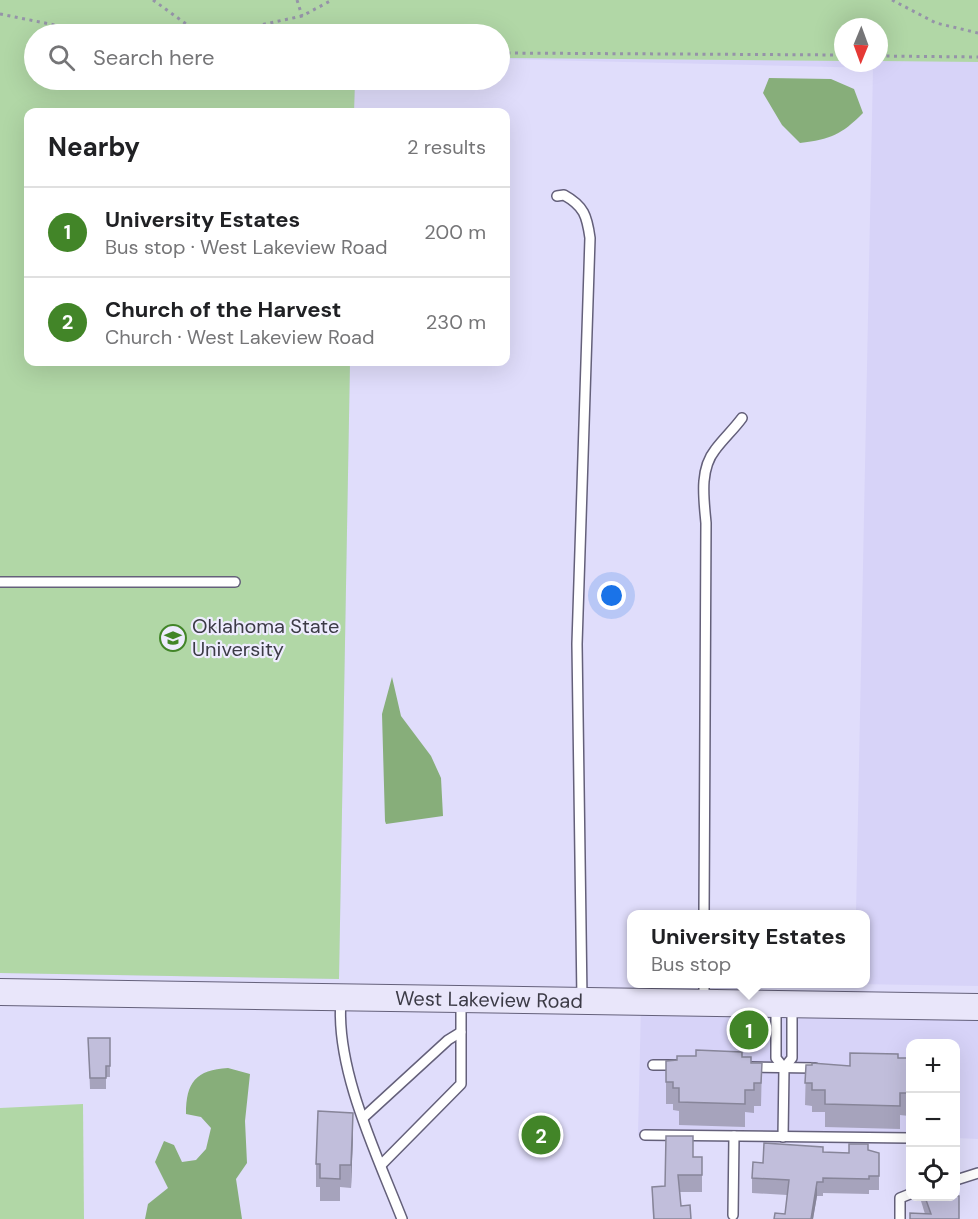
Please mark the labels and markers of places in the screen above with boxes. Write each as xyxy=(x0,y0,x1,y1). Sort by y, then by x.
place label: Oklahoma State University xyxy=(192,613,339,662)
school or university icon: Oklahoma State University xyxy=(158,623,188,653)
pin: 1 xyxy=(730,1008,768,1052)
pin: 2 xyxy=(522,1112,560,1158)

